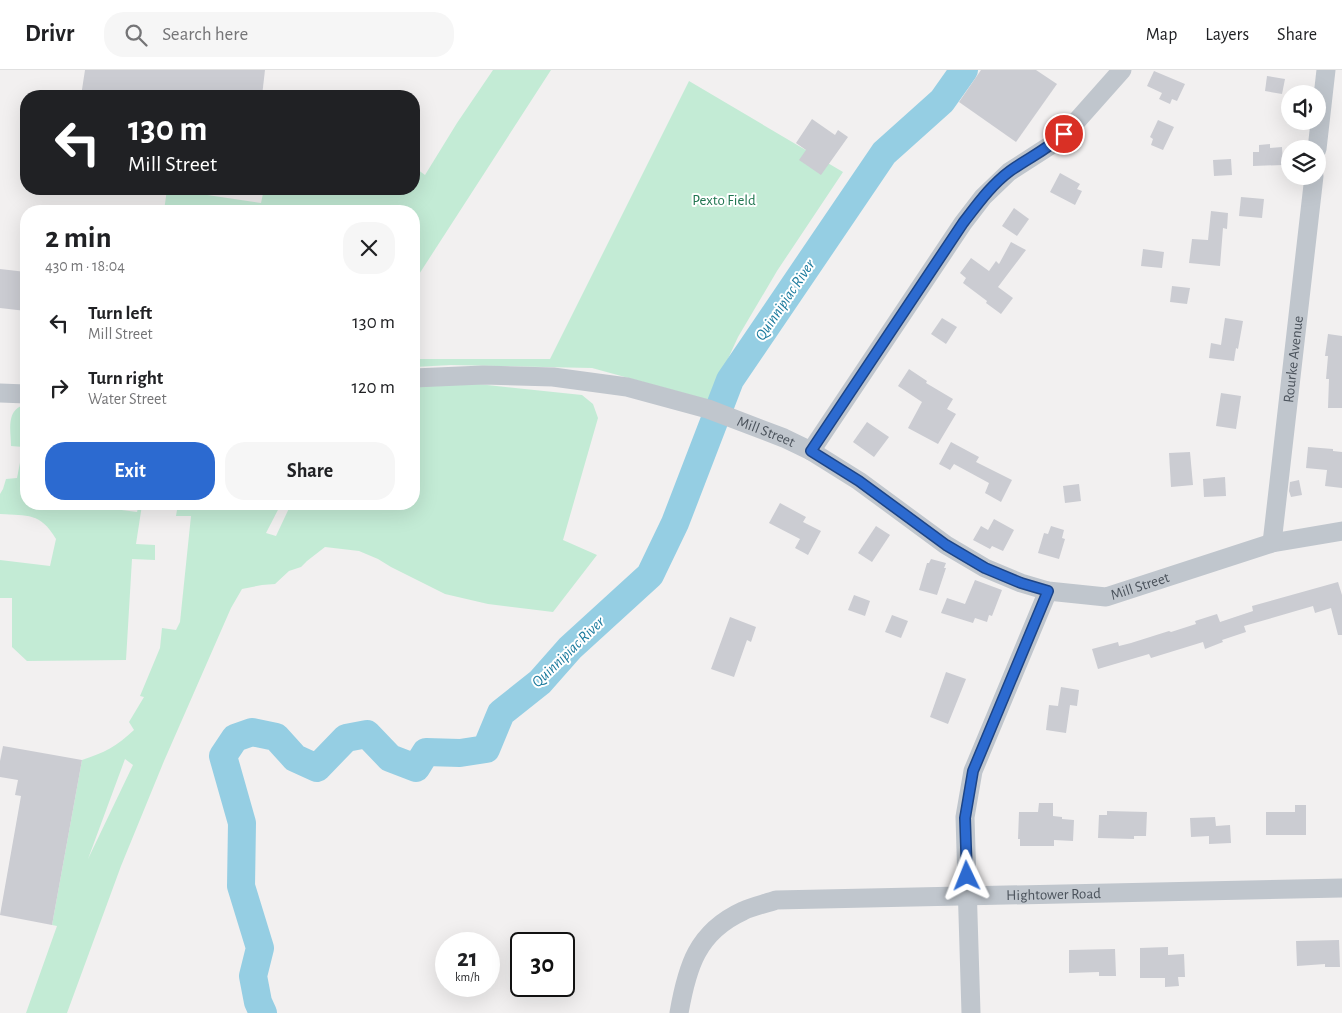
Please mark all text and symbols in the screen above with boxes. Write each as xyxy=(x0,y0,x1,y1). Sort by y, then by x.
search box xyxy=(104,12,454,57)
icon: search xyxy=(122,21,150,49)
text: Drivr xyxy=(25,22,74,46)
text: Search here xyxy=(162,25,248,44)
text: Map xyxy=(1146,26,1177,44)
text: Layers xyxy=(1205,26,1249,44)
text: Share xyxy=(1277,26,1317,44)
map controls xyxy=(1281,85,1326,185)
button: sound xyxy=(1281,85,1326,130)
icon: left xyxy=(45,110,110,175)
text: 130 m xyxy=(128,112,207,147)
pin xyxy=(1043,113,1085,155)
icon: arrive xyxy=(1050,120,1078,148)
button: layers xyxy=(1281,140,1326,185)
text: Mill Street xyxy=(128,153,217,175)
park label: Pexto Field xyxy=(692,193,756,208)
button: close xyxy=(343,222,395,274)
text: 2 min xyxy=(45,223,112,253)
water label: Quinnipiac River xyxy=(752,256,819,344)
text: 430 m · 18:04 xyxy=(45,258,125,274)
text: Turn left xyxy=(88,304,152,323)
icon: left xyxy=(45,309,73,337)
text: 130 m xyxy=(352,313,395,332)
street label: Rourke Avenue xyxy=(1281,315,1305,403)
text: Mill Street xyxy=(88,326,153,342)
text: Turn right xyxy=(88,369,163,388)
icon: right xyxy=(45,374,73,402)
text: 120 m xyxy=(351,378,395,397)
text: Water Street xyxy=(88,391,167,407)
street label: Mill Street xyxy=(735,413,798,450)
button: Exit xyxy=(45,442,215,500)
button: Share xyxy=(225,442,395,500)
street label: Mill Street xyxy=(1109,569,1171,603)
water label: Quinnipiac River xyxy=(529,613,609,691)
position arrow xyxy=(940,849,992,901)
street label: Hightower Road xyxy=(1006,886,1101,903)
speed limit sign: 30 xyxy=(510,932,575,997)
text: 21 xyxy=(457,946,478,971)
text: km/h xyxy=(455,971,480,983)

